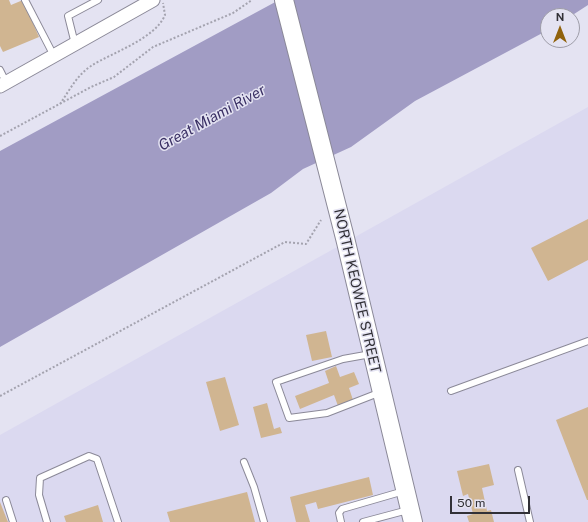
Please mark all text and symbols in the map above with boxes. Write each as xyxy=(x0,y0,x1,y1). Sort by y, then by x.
north arrow xyxy=(540,8,580,48)
text: N xyxy=(556,11,564,23)
water label: Great Miami River xyxy=(155,81,269,155)
street label: NORTH KEOWEE STREET xyxy=(330,207,384,375)
scale bar xyxy=(452,488,532,514)
text: 50 m xyxy=(457,496,485,510)

